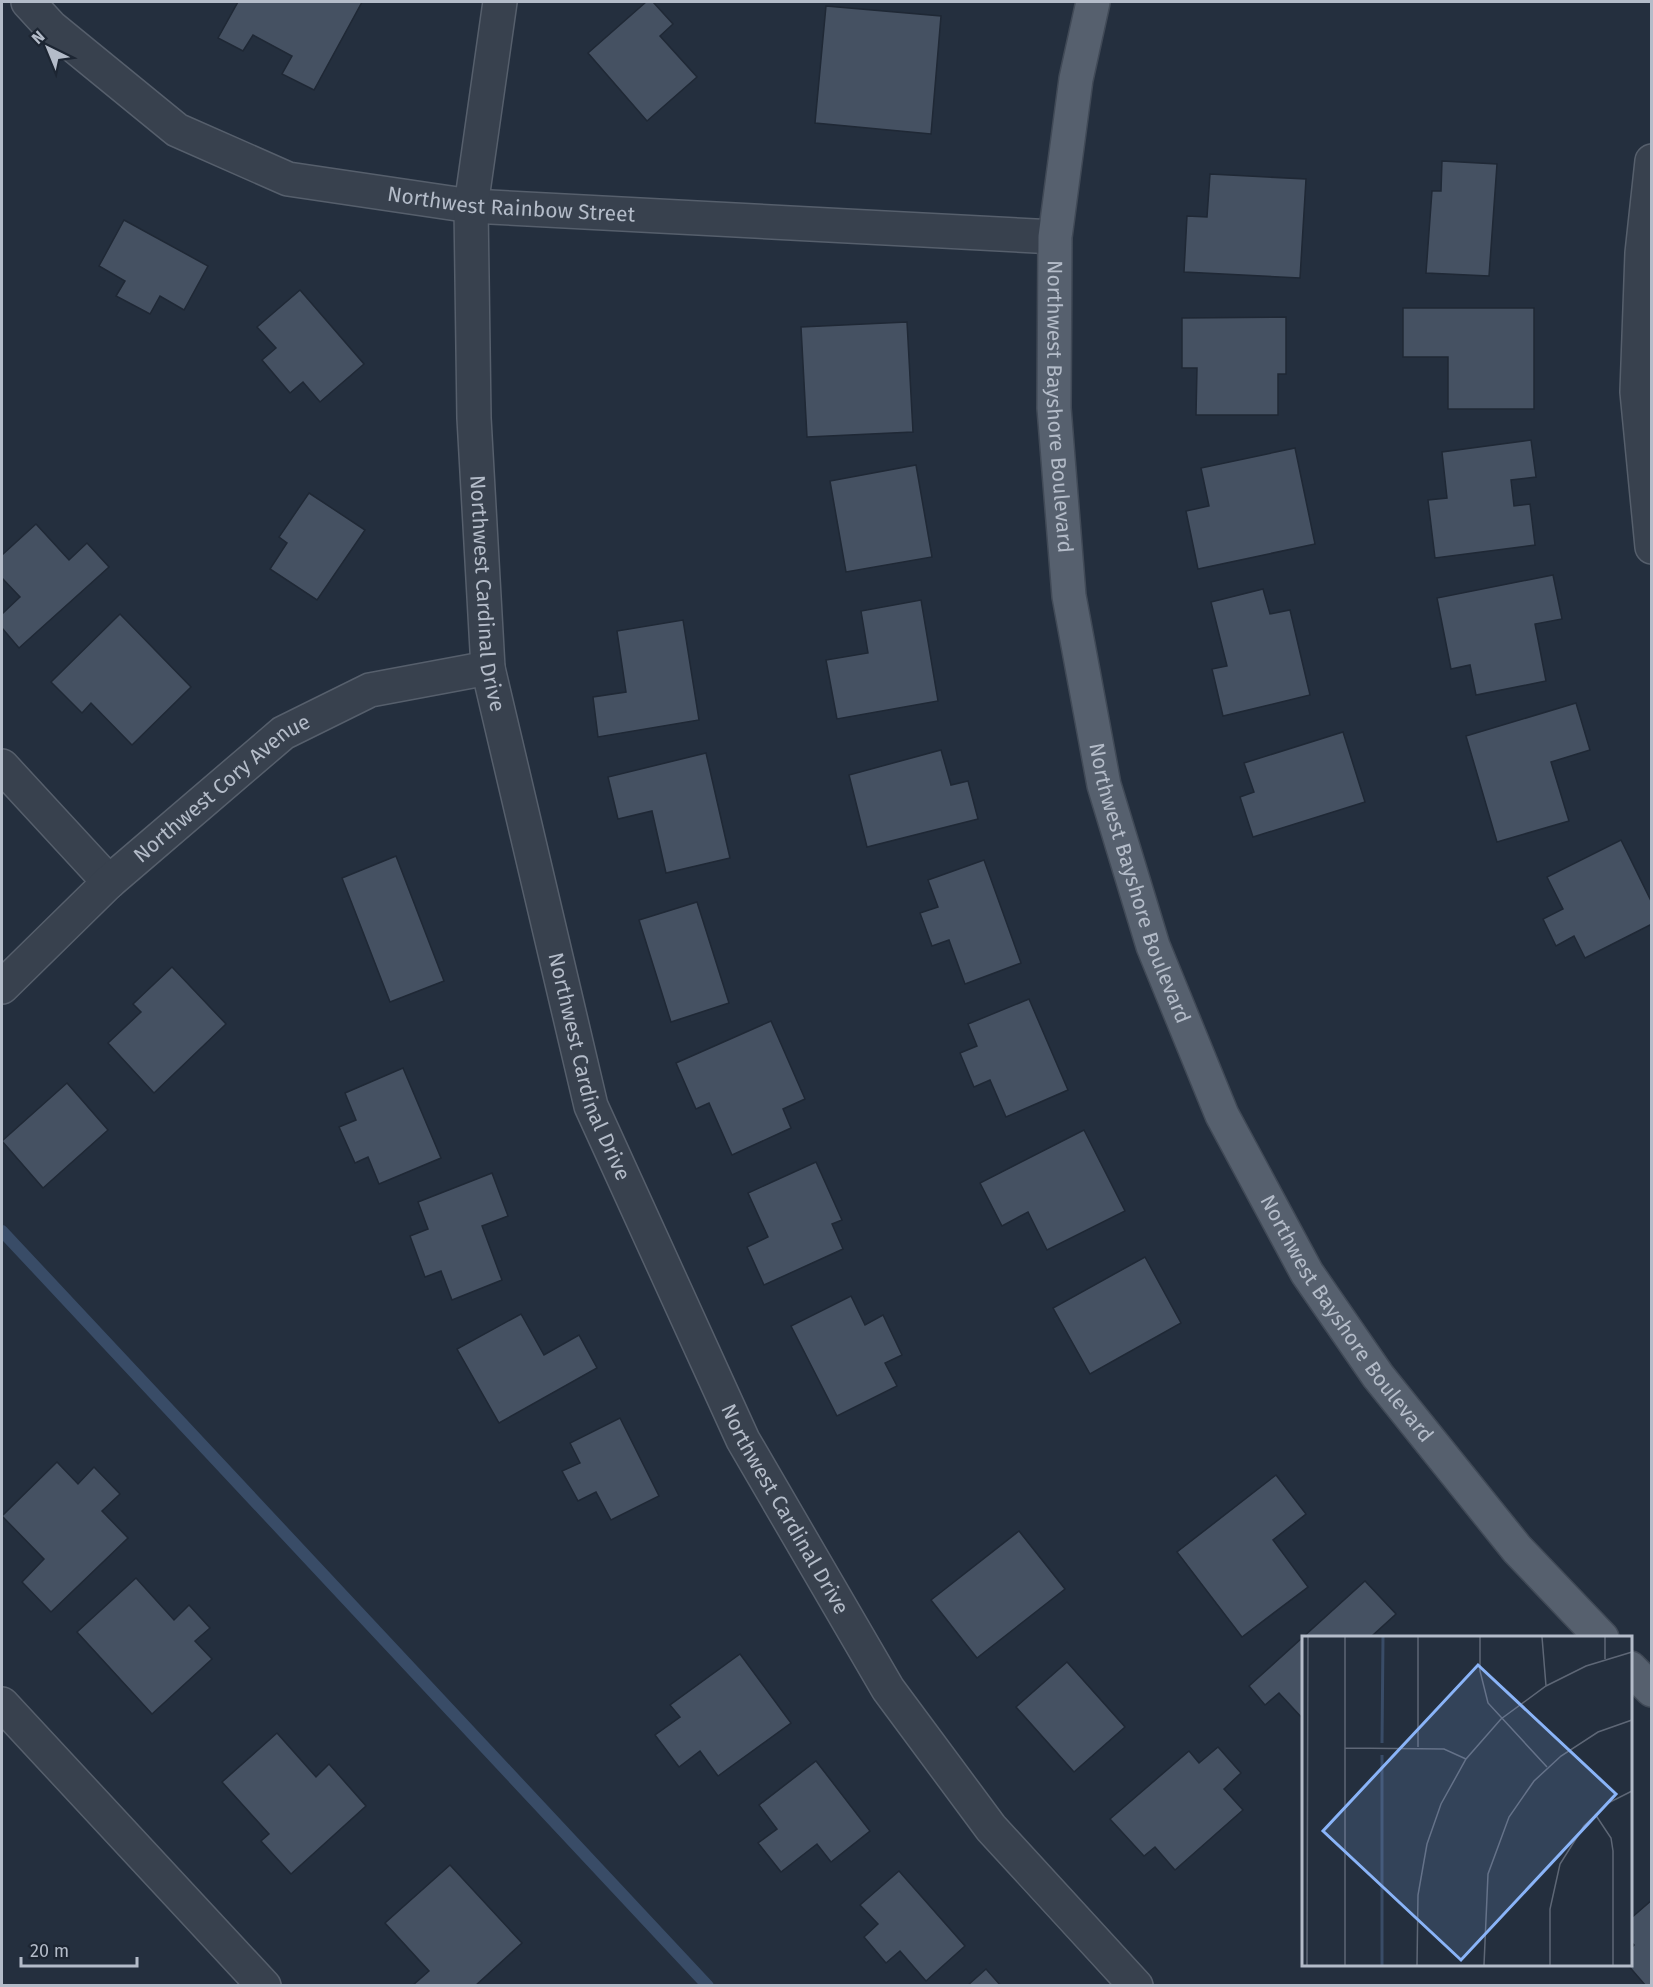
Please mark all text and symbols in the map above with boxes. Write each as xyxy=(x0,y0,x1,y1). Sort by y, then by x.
north arrow xyxy=(18,18,78,78)
text: N xyxy=(28,27,48,48)
street label: Northwest Rainbow Street xyxy=(386,181,636,228)
street label: Northwest Bayshore Boulevard xyxy=(1041,260,1079,554)
street label: Northwest Cardinal Drive xyxy=(464,474,511,714)
street label: Northwest Cory Avenue xyxy=(128,709,315,868)
street label: Northwest Bayshore Boulevard xyxy=(1083,741,1196,1027)
street label: Northwest Cardinal Drive xyxy=(542,950,636,1185)
street label: Northwest Bayshore Boulevard xyxy=(1254,1190,1439,1447)
street label: Northwest Cardinal Drive xyxy=(715,1400,855,1619)
inset map xyxy=(1302,1636,1632,1966)
scale bar xyxy=(21,1930,136,1968)
text: 20 m xyxy=(30,1940,69,1962)

